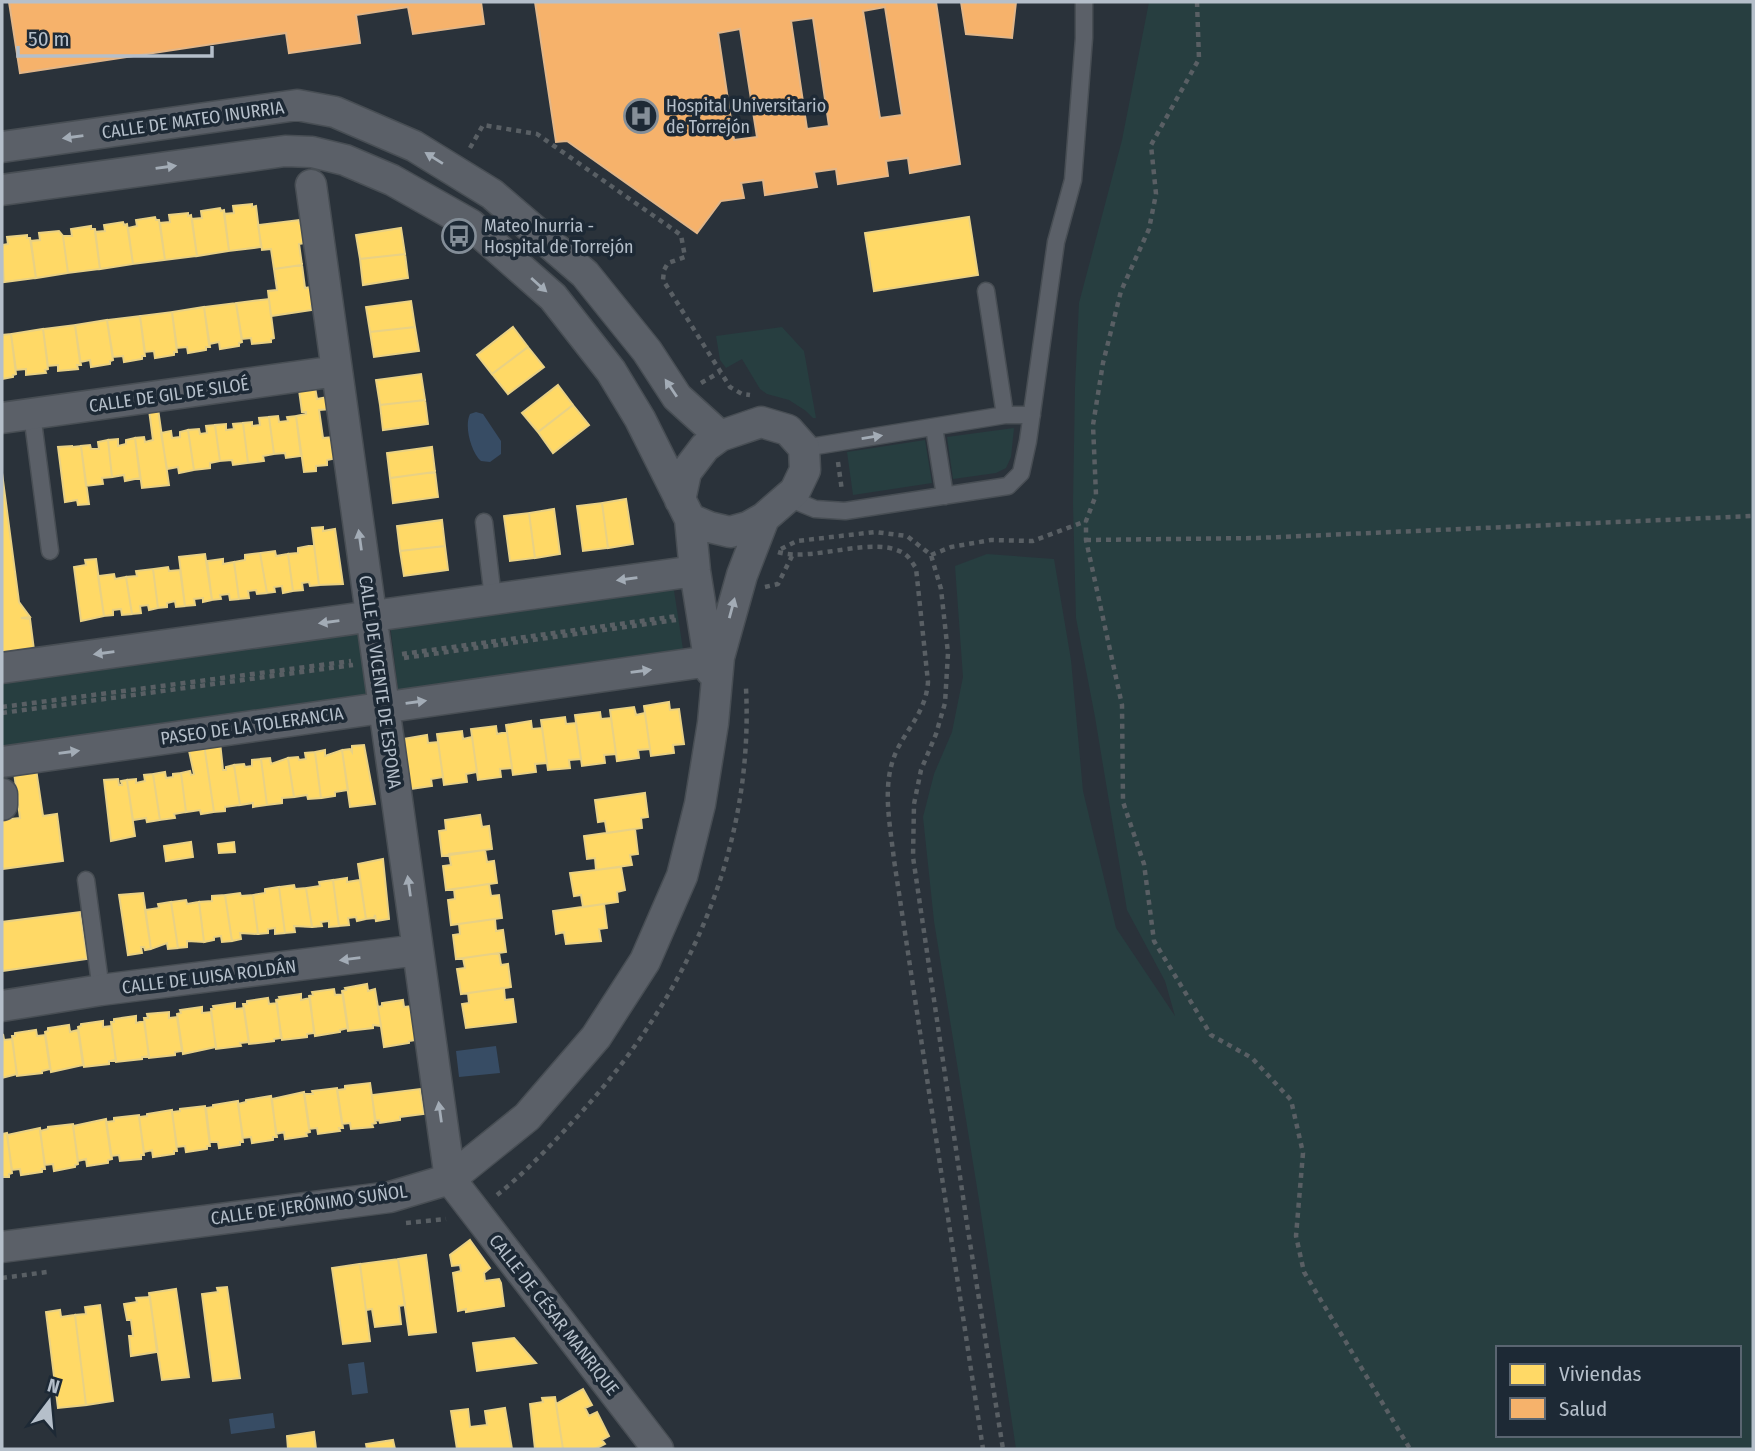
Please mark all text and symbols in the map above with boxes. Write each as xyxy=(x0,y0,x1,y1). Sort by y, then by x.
scale bar xyxy=(18,14,212,58)
text: 50 m xyxy=(28,26,70,52)
place label: Hospital Universitario de Torrejón xyxy=(666,95,826,138)
street label: CALLE DE MATEO INURRIA xyxy=(100,96,286,144)
hospital icon: Hospital Universitario de Torrejón xyxy=(622,97,660,135)
one-way arrow xyxy=(62,131,84,142)
one-way arrow xyxy=(425,152,444,165)
one-way arrow xyxy=(156,161,178,172)
place label: Mateo Inurria - Hospital de Torrejón xyxy=(484,215,634,258)
bus stop icon: Mateo Inurria - Hospital de Torrejón xyxy=(440,217,478,255)
one-way arrow xyxy=(530,277,548,293)
street label: CALLE DE GIL DE SILOÉ xyxy=(87,372,250,417)
one-way arrow xyxy=(665,378,678,398)
one-way arrow xyxy=(861,431,883,442)
one-way arrow xyxy=(355,529,366,551)
street label: CALLE DE VICENTE DE ESPONA xyxy=(354,574,406,791)
one-way arrow xyxy=(616,574,638,585)
one-way arrow xyxy=(728,597,738,618)
one-way arrow xyxy=(318,617,340,628)
one-way arrow xyxy=(92,648,114,659)
one-way arrow xyxy=(630,665,652,676)
one-way arrow xyxy=(405,697,427,708)
street label: PASEO DE LA TOLERANCIA xyxy=(159,702,345,750)
one-way arrow xyxy=(58,747,80,758)
one-way arrow xyxy=(403,875,414,897)
one-way arrow xyxy=(339,953,361,964)
street label: CALLE DE LUISA ROLDÁN xyxy=(121,954,297,999)
one-way arrow xyxy=(435,1101,446,1123)
street label: CALLE DE JERÓNIMO SUÑOL xyxy=(209,1180,409,1230)
street label: CALLE DE CÉSAR MANRIQUE xyxy=(484,1230,624,1400)
legend xyxy=(1496,1346,1741,1437)
text: Viviendas xyxy=(1559,1361,1641,1387)
north arrow xyxy=(14,1367,84,1437)
text: N xyxy=(45,1374,62,1399)
text: Salud xyxy=(1559,1396,1607,1422)

